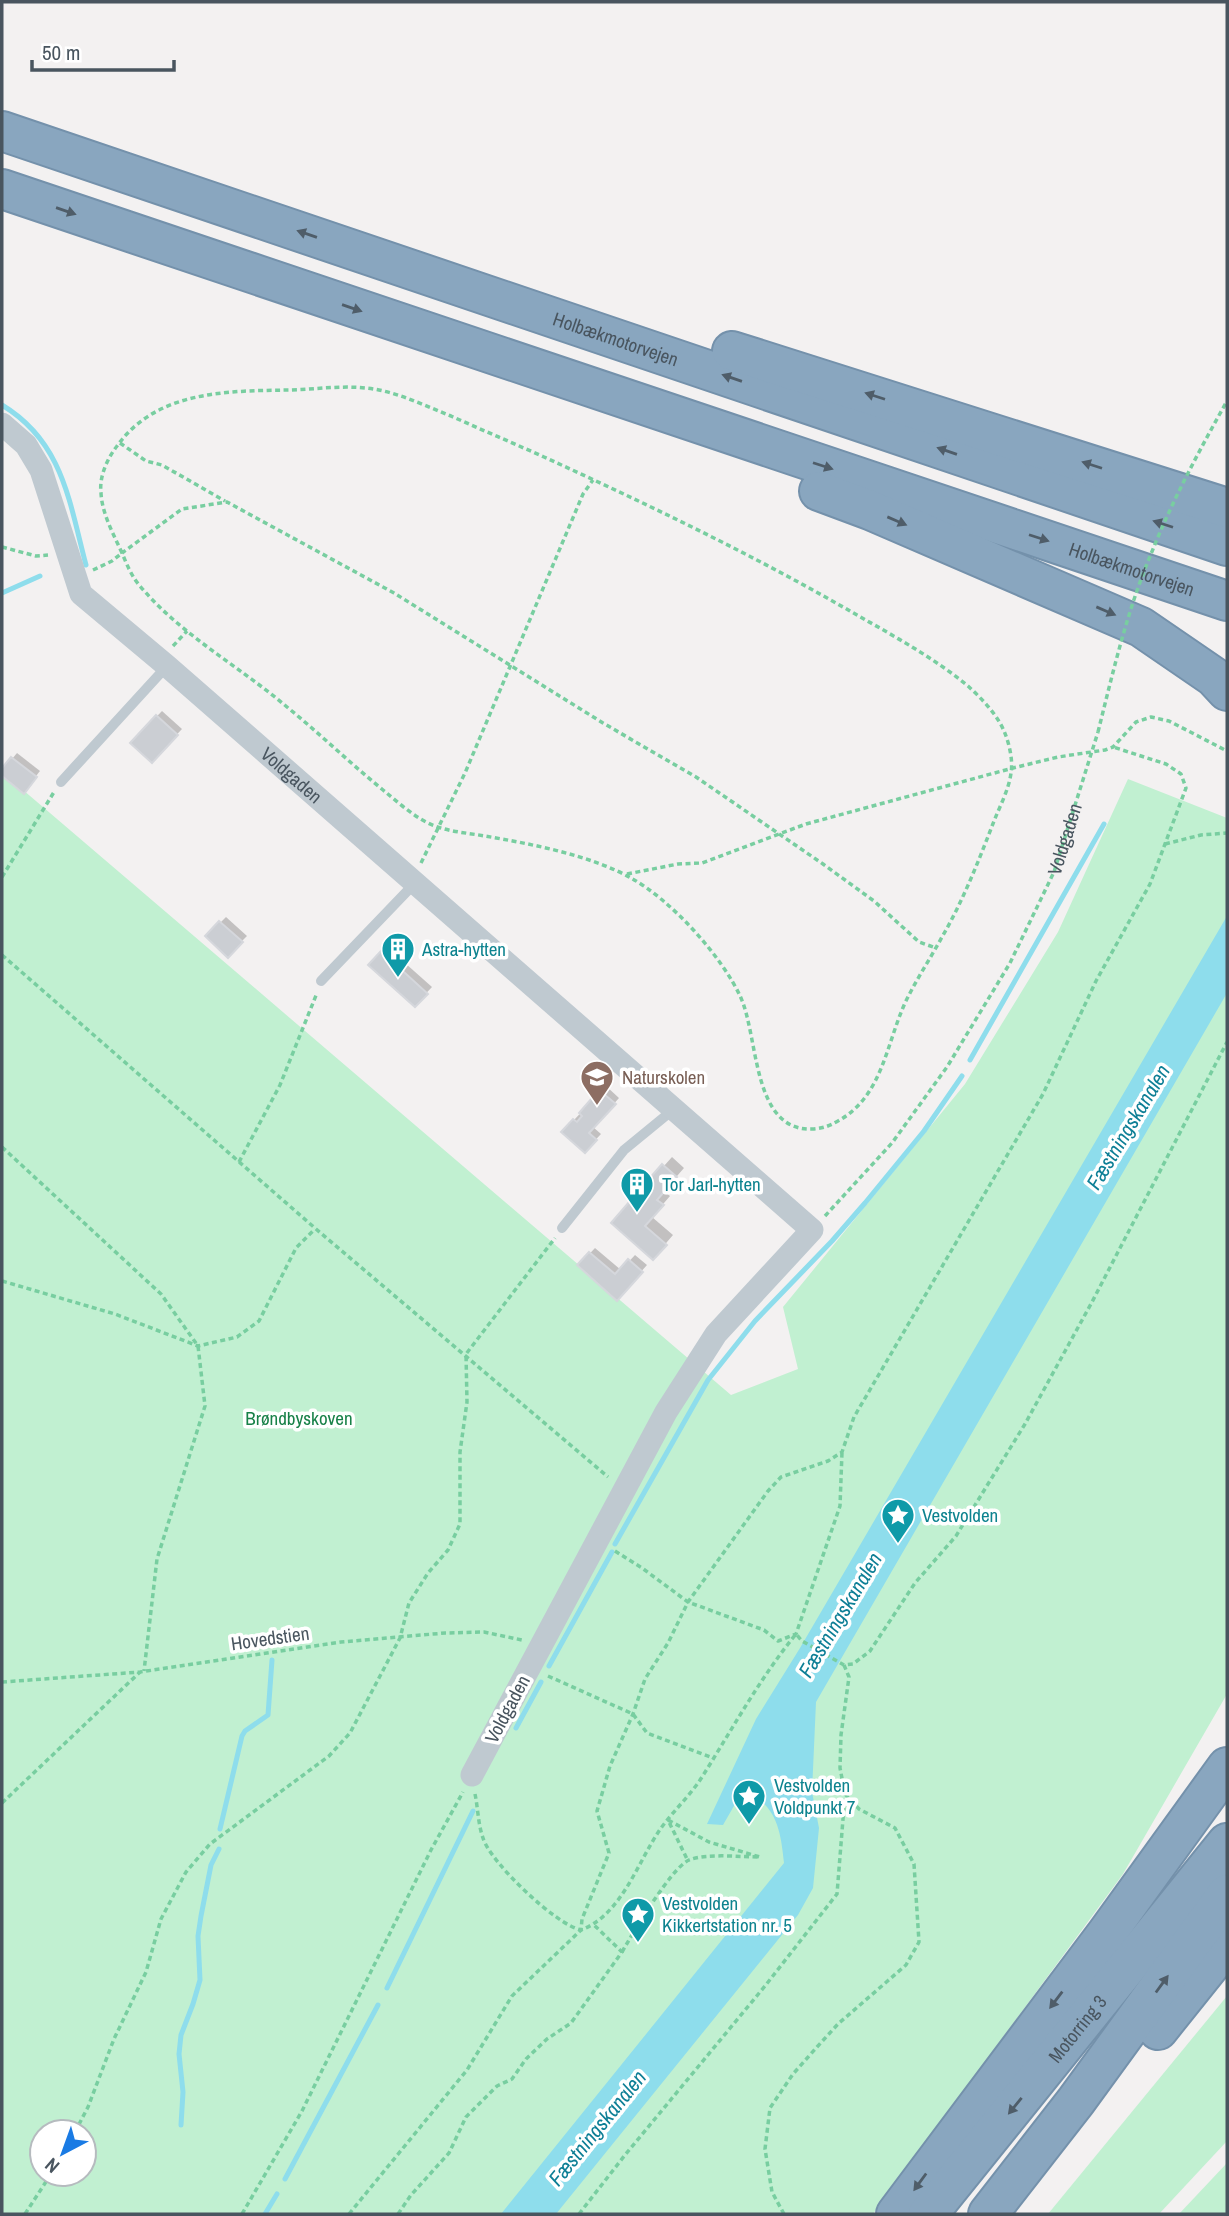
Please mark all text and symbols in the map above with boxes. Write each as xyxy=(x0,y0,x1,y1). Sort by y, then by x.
scale bar xyxy=(32,28,173,72)
text: 50 m xyxy=(42,38,80,67)
one-way arrow xyxy=(56,206,77,217)
one-way arrow xyxy=(297,228,318,239)
one-way arrow xyxy=(341,303,362,313)
street label: Holbækmotorvejen xyxy=(550,306,682,372)
one-way arrow xyxy=(721,372,742,383)
one-way arrow xyxy=(865,391,886,401)
one-way arrow xyxy=(936,445,957,456)
one-way arrow xyxy=(1081,459,1102,470)
one-way arrow xyxy=(812,461,833,471)
one-way arrow xyxy=(886,516,907,527)
one-way arrow xyxy=(1152,518,1173,529)
one-way arrow xyxy=(1028,533,1049,544)
street label: Holbækmotorvejen xyxy=(1066,536,1198,602)
one-way arrow xyxy=(1095,606,1116,617)
street label: Voldgaden xyxy=(255,741,328,809)
street label: Voldgaden xyxy=(1041,800,1088,878)
building icon: Astra-hytten xyxy=(379,930,417,979)
place label: Astra-hytten xyxy=(421,936,506,962)
school or university icon: Naturskolen xyxy=(578,1058,616,1107)
water label: Fæstningskanalen xyxy=(1079,1059,1177,1195)
place label: Naturskolen xyxy=(622,1064,705,1090)
building icon: Tor Jarl-hytten xyxy=(618,1165,656,1214)
place label: Tor Jarl-hytten xyxy=(662,1171,761,1197)
park label: Brøndbyskoven xyxy=(245,1405,353,1431)
place icon: Vestvolden xyxy=(879,1496,917,1545)
place label: Vestvolden xyxy=(922,1502,998,1528)
water label: Fæstningskanalen xyxy=(791,1547,889,1683)
street label: Hovedstien xyxy=(229,1620,311,1656)
street label: Voldgaden xyxy=(478,1670,536,1748)
place label: Vestvolden Voldpunkt 7 xyxy=(774,1772,856,1820)
place icon: Vestvolden Voldpunkt 7 xyxy=(730,1777,768,1826)
place label: Vestvolden Kikkertstation nr. 5 xyxy=(662,1890,792,1938)
place icon: Vestvolden Kikkertstation nr. 5 xyxy=(619,1895,657,1944)
one-way arrow xyxy=(1155,1974,1169,1993)
street label: Motorring 3 xyxy=(1042,1989,1112,2068)
one-way arrow xyxy=(1049,1991,1063,2009)
water label: Fæstningskanalen xyxy=(541,2064,653,2192)
one-way arrow xyxy=(1008,2096,1023,2114)
north arrow xyxy=(28,2118,98,2188)
text: N xyxy=(39,2152,65,2179)
one-way arrow xyxy=(913,2173,927,2191)

